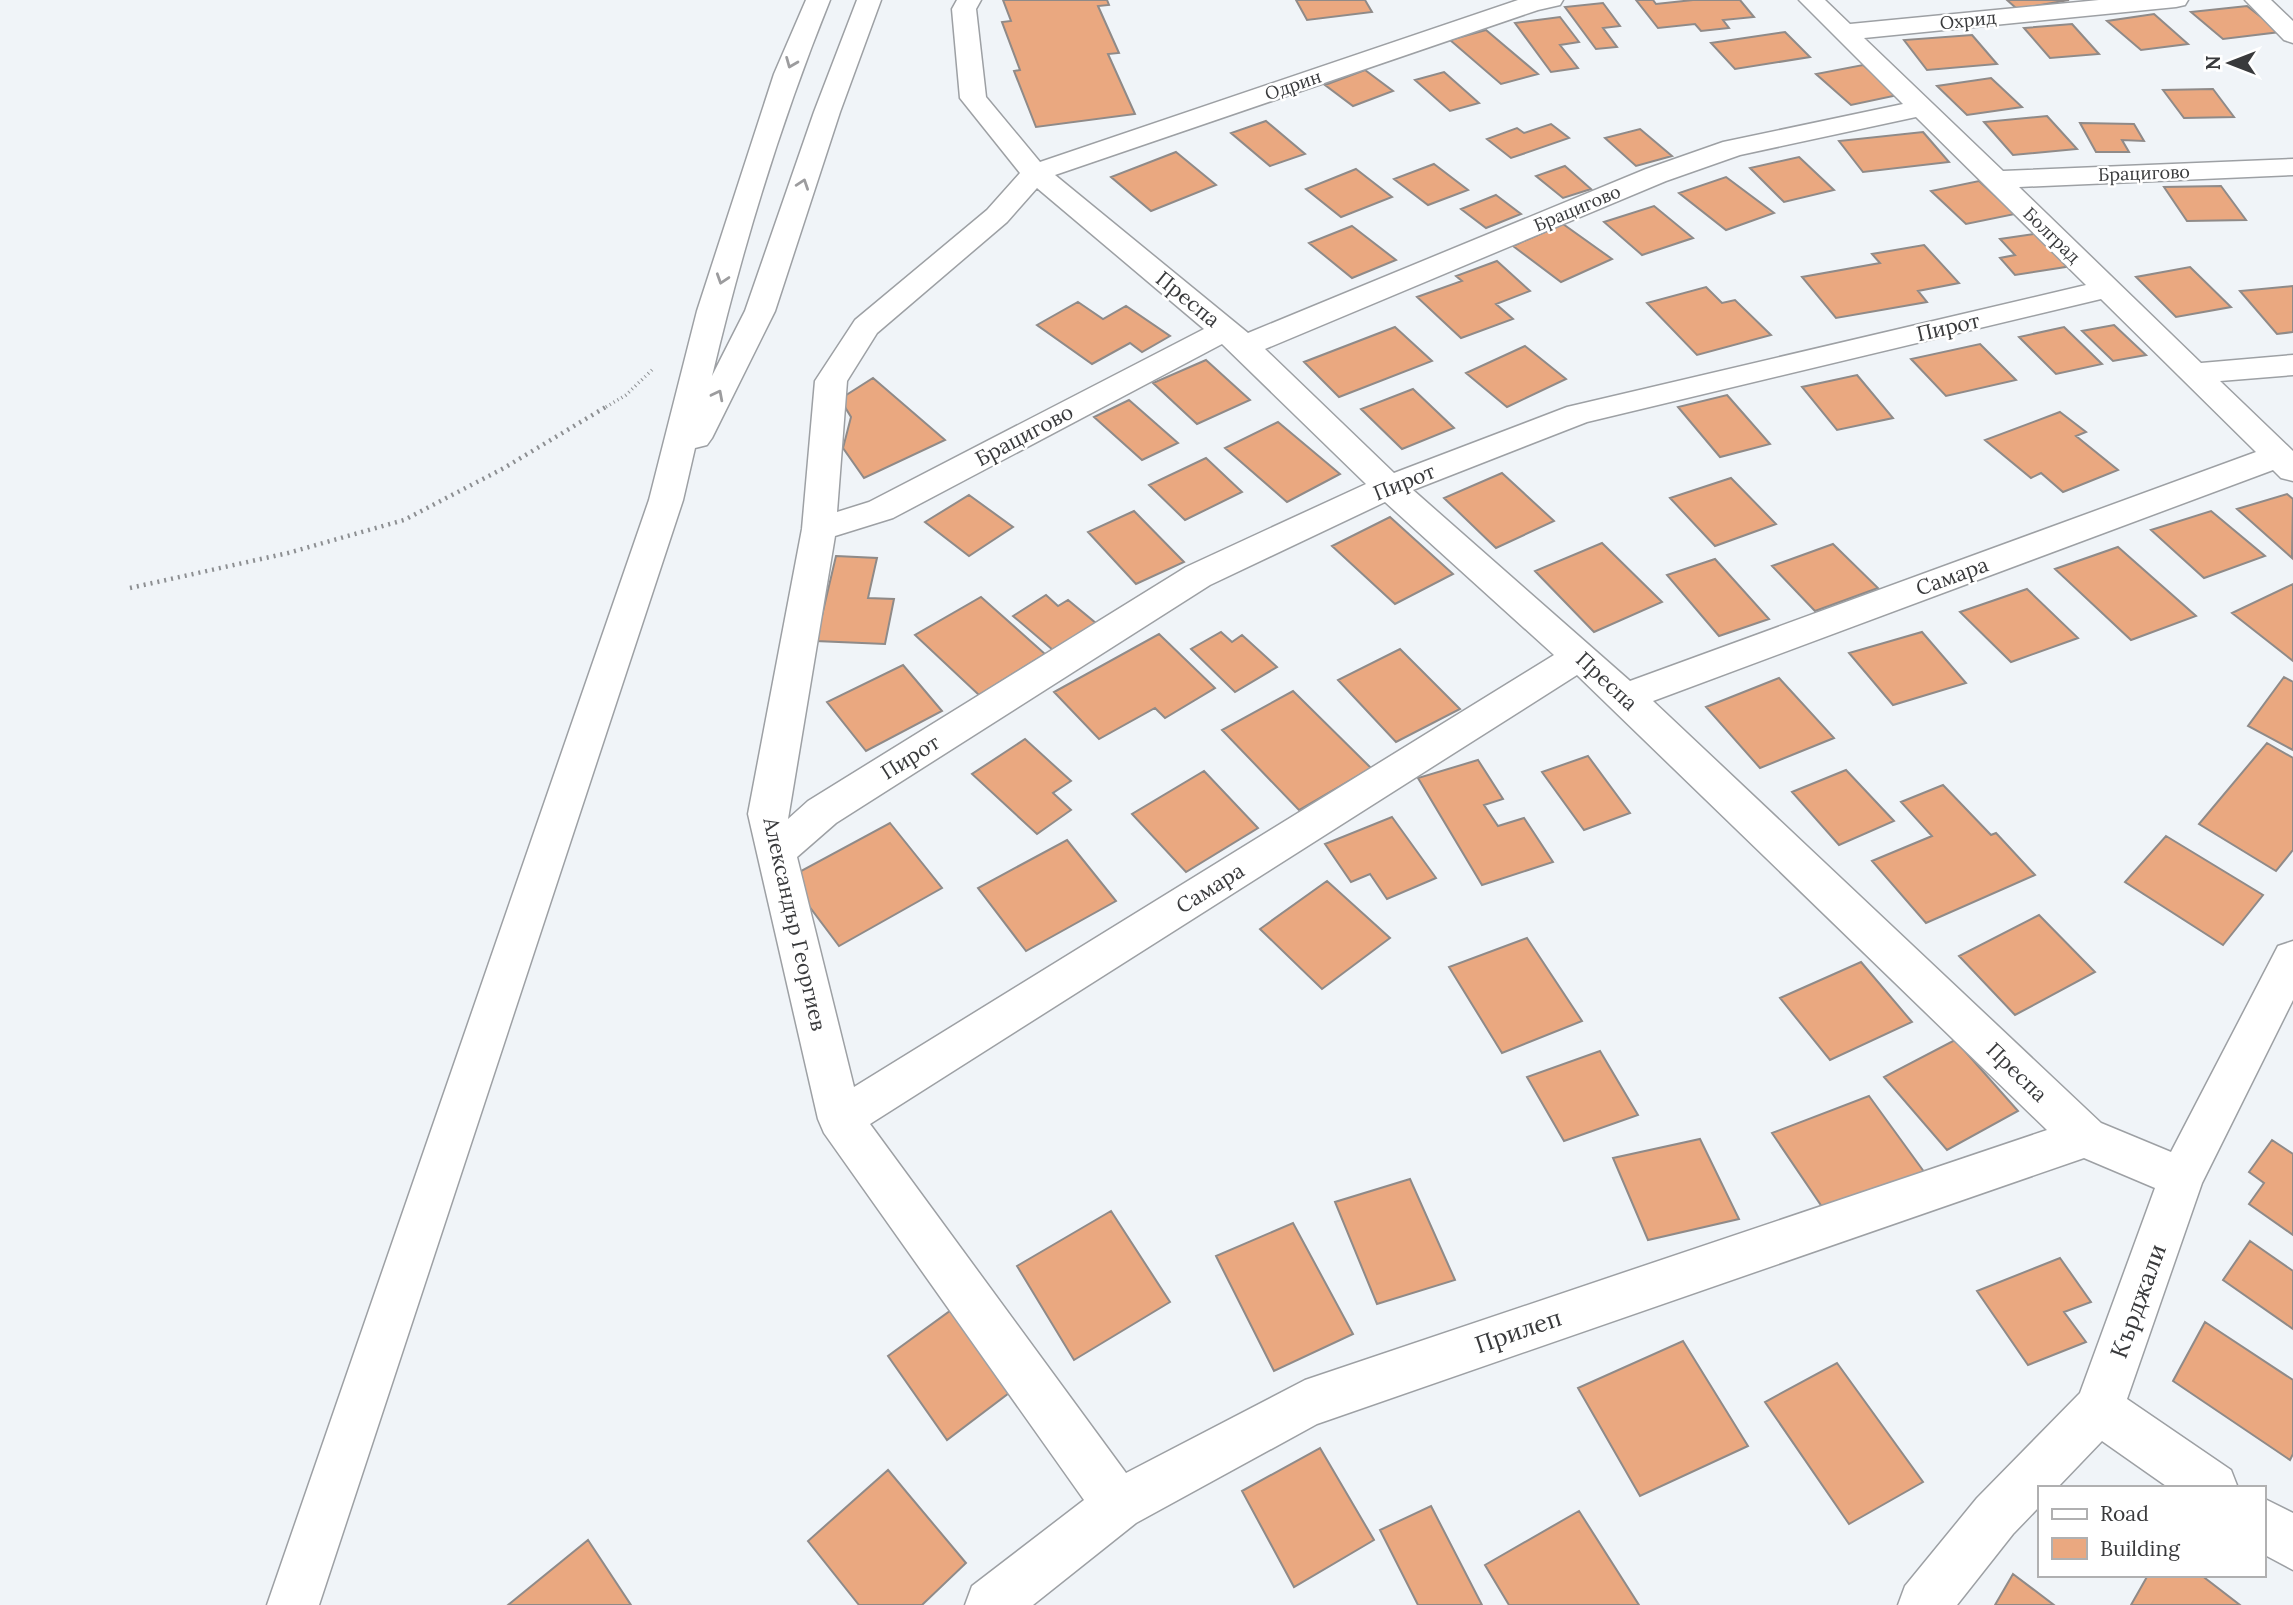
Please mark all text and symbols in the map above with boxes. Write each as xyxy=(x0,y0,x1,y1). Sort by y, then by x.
street label: Охрид xyxy=(1939,6,1998,34)
north arrow xyxy=(2195,28,2265,98)
text: N xyxy=(2201,55,2225,70)
one-way arrow xyxy=(786,56,800,68)
street label: Одрин xyxy=(1262,65,1324,105)
street label: Брацигово xyxy=(2098,160,2190,186)
one-way arrow xyxy=(795,179,809,191)
street label: Брацигово xyxy=(1530,179,1624,237)
street label: Болград xyxy=(2018,202,2086,268)
street label: Преспа xyxy=(1150,265,1226,333)
one-way arrow xyxy=(716,273,730,285)
street label: Пирот xyxy=(1914,307,1982,347)
one-way arrow xyxy=(710,390,724,402)
street label: Брацигово xyxy=(970,398,1078,472)
street label: Пирот xyxy=(1369,457,1439,507)
street label: Самара xyxy=(1912,550,1992,602)
street label: Преспа xyxy=(1570,646,1644,716)
street label: Пирот xyxy=(876,729,944,785)
street label: Александър Георгиев xyxy=(757,814,833,1033)
street label: Самара xyxy=(1171,857,1249,919)
street label: Преспа xyxy=(1981,1036,2053,1108)
street label: Кърджали xyxy=(2103,1240,2173,1362)
street label: Прилеп xyxy=(1471,1302,1565,1360)
legend xyxy=(2038,1486,2265,1577)
text: Road xyxy=(2100,1500,2149,1527)
text: Building xyxy=(2100,1535,2180,1562)

